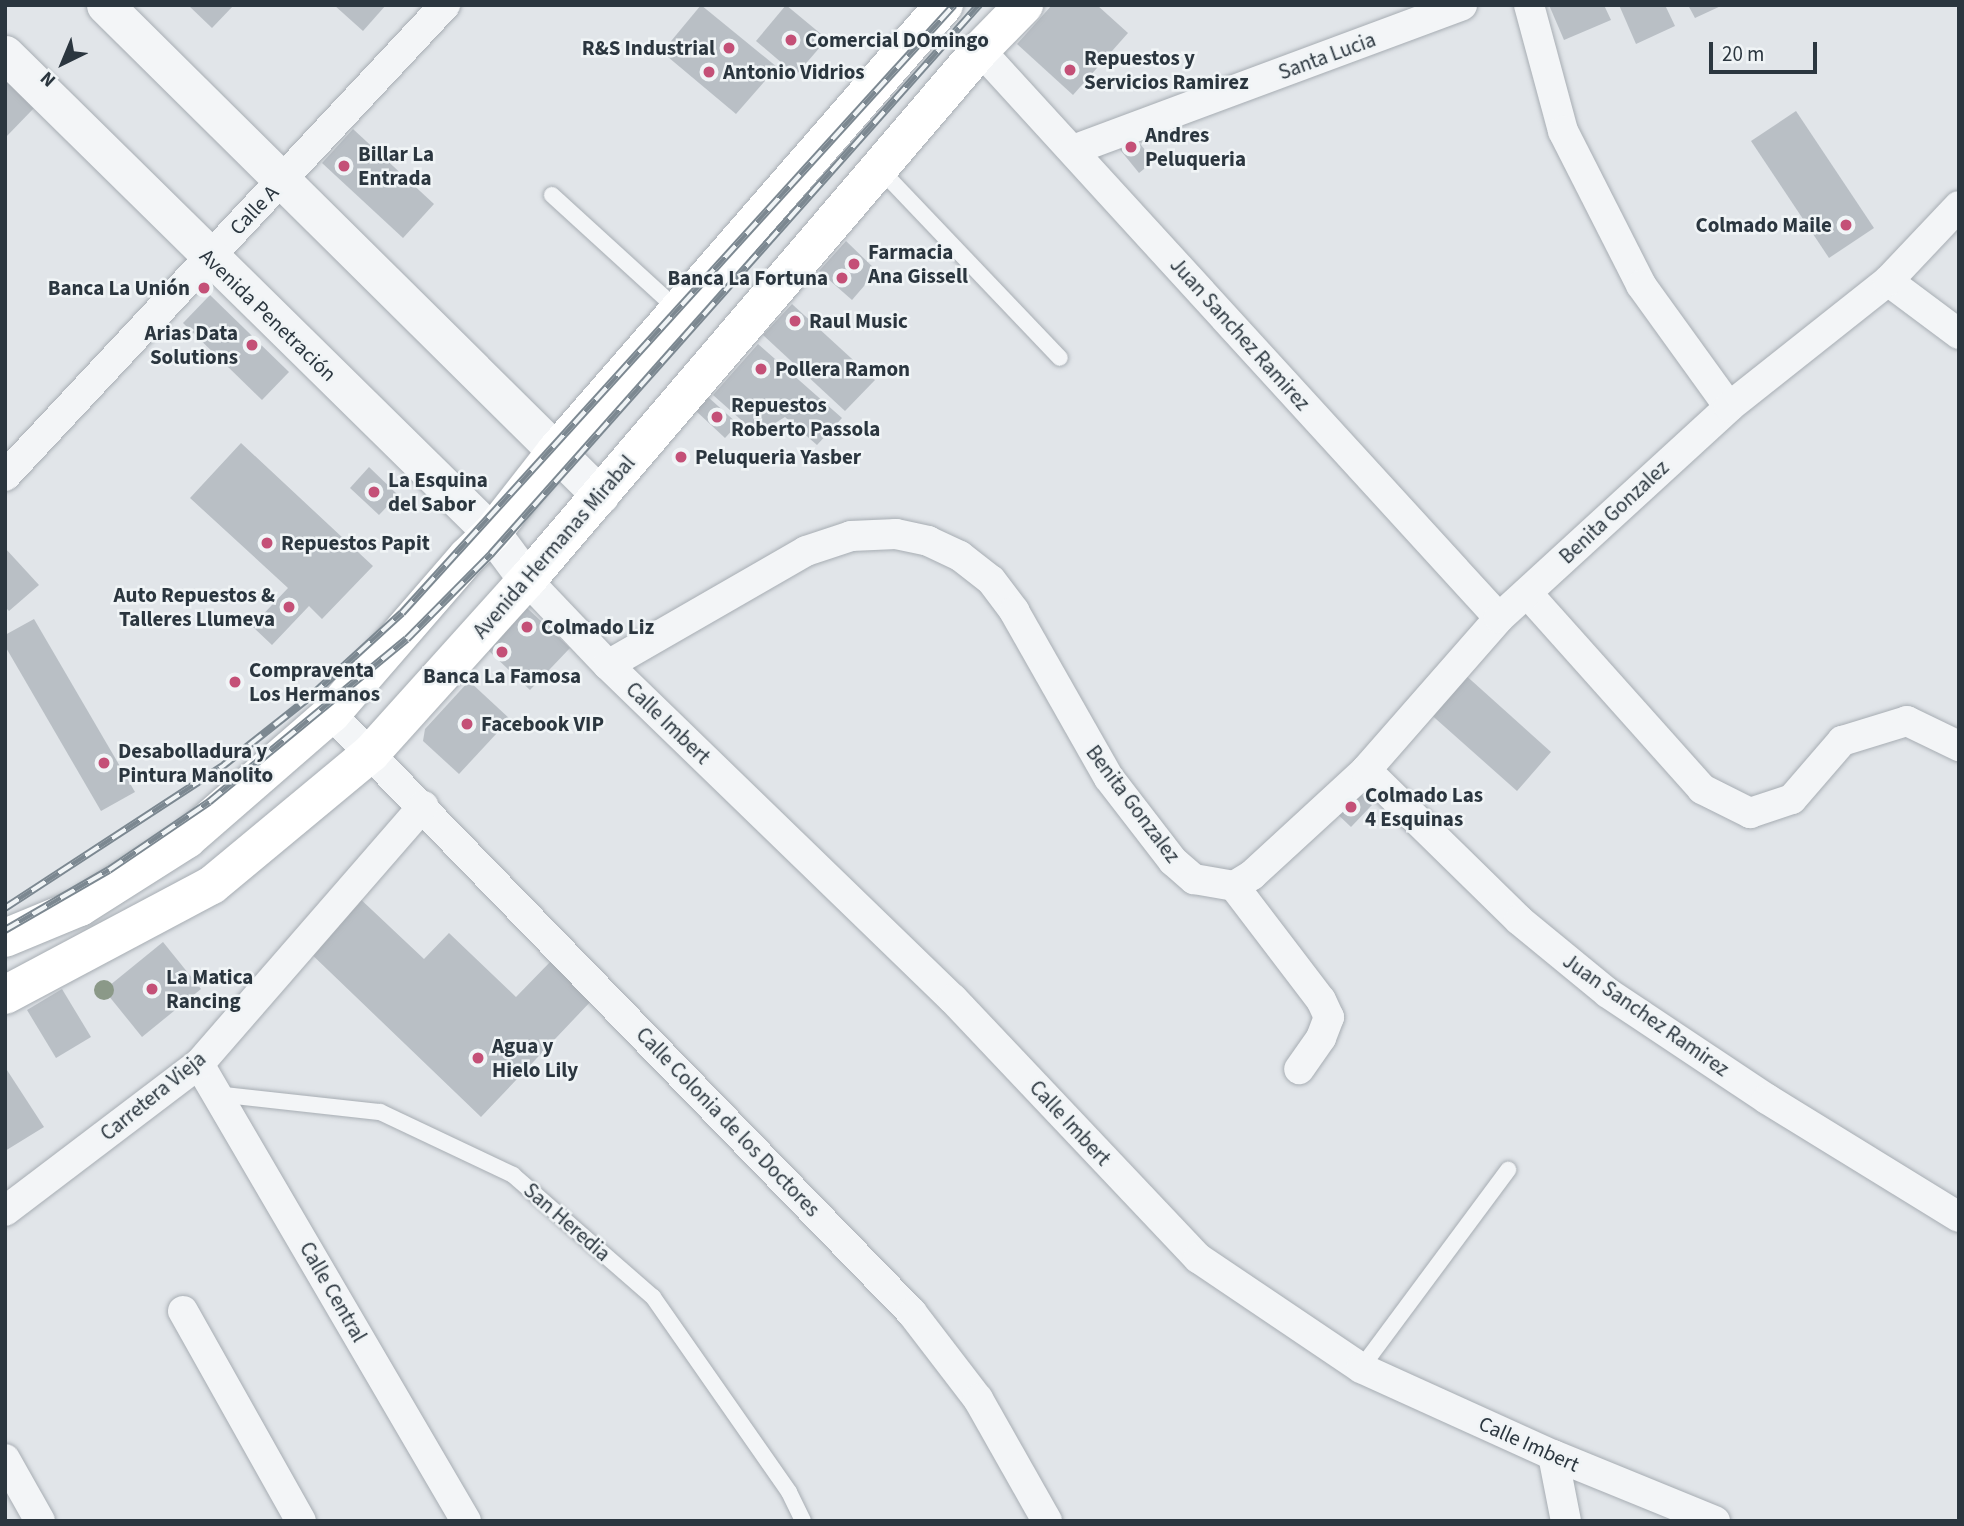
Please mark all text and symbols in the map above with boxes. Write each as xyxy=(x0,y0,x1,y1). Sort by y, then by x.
place label: Comercial DOmingo xyxy=(805,27,989,53)
street label: Santa Lucia xyxy=(1275,27,1379,85)
north arrow xyxy=(28,28,98,98)
scale bar xyxy=(1712,28,1820,72)
marker: Comercial DOmingo xyxy=(783,32,799,48)
place label: R&S Industrial xyxy=(582,35,715,61)
text: 20 m xyxy=(1722,39,1764,69)
marker: R&S Industrial xyxy=(721,40,737,56)
place label: Repuestos y Servicios Ramirez xyxy=(1084,45,1249,95)
place label: Antonio Vidrios xyxy=(723,59,865,85)
marker: Repuestos y Servicios Ramirez xyxy=(1062,62,1078,78)
marker: Antonio Vidrios xyxy=(701,64,717,80)
text: N xyxy=(35,65,62,93)
place label: Andres Peluqueria xyxy=(1145,122,1246,172)
marker: Andres Peluqueria xyxy=(1123,139,1139,155)
place label: Billar La Entrada xyxy=(358,141,434,191)
marker: Billar La Entrada xyxy=(336,158,352,174)
street label: Calle A xyxy=(224,180,284,240)
place label: Colmado Maile xyxy=(1695,212,1832,238)
marker: Colmado Maile xyxy=(1838,217,1854,233)
place label: Farmacia Ana Gissell xyxy=(868,239,968,289)
street label: Avenida Penetración xyxy=(194,243,342,387)
street label: Juan Sanchez Ramirez xyxy=(1165,252,1315,416)
marker: Farmacia Ana Gissell xyxy=(846,256,862,272)
place label: Banca La Fortuna xyxy=(668,265,828,291)
marker: Banca La Fortuna xyxy=(834,270,850,286)
place label: Banca La Unión xyxy=(48,275,190,301)
marker: Banca La Unión xyxy=(196,280,212,296)
place label: Raul Music xyxy=(809,308,908,334)
marker: Raul Music xyxy=(787,313,803,329)
place label: Arias Data Solutions xyxy=(145,320,238,370)
marker: Arias Data Solutions xyxy=(244,337,260,353)
place label: Pollera Ramon xyxy=(775,356,910,382)
marker: Pollera Ramon xyxy=(753,361,769,377)
place label: Repuestos Roberto Passola xyxy=(731,392,880,442)
marker: Repuestos Roberto Passola xyxy=(709,409,725,425)
place label: Peluqueria Yasber xyxy=(695,444,861,470)
marker: Peluqueria Yasber xyxy=(673,449,689,465)
street label: Avenida Hermanas Mirabal xyxy=(468,450,640,644)
street label: Benita Gonzalez xyxy=(1554,455,1674,569)
place label: La Esquina del Sabor xyxy=(388,467,488,517)
marker: La Esquina del Sabor xyxy=(366,484,382,500)
place label: Repuestos Papit xyxy=(281,530,430,556)
marker: Repuestos Papit xyxy=(259,535,275,551)
place label: Auto Repuestos & Talleres Llumeva xyxy=(114,582,275,632)
marker: Auto Repuestos & Talleres Llumeva xyxy=(281,599,297,615)
place label: Colmado Liz xyxy=(541,614,654,640)
marker: Colmado Liz xyxy=(519,619,535,635)
marker: Banca La Famosa xyxy=(494,644,510,660)
place label: Compraventa Los Hermanos xyxy=(249,657,380,707)
place label: Banca La Famosa xyxy=(423,663,581,689)
marker: Compraventa Los Hermanos xyxy=(227,674,243,690)
street label: Calle Imbert xyxy=(621,677,715,769)
place label: Facebook VIP xyxy=(481,711,604,737)
marker: Facebook VIP xyxy=(459,716,475,732)
place label: Desabolladura y Pintura Manolito xyxy=(118,738,273,788)
street label: Benita Gonzalez xyxy=(1081,740,1185,868)
marker: Desabolladura y Pintura Manolito xyxy=(96,755,112,771)
place label: Colmado Las 4 Esquinas xyxy=(1365,782,1483,832)
marker: Colmado Las 4 Esquinas xyxy=(1343,799,1359,815)
street label: Juan Sanchez Ramirez xyxy=(1558,948,1734,1082)
place label: La Matica Rancing xyxy=(166,964,253,1014)
marker: La Matica Rancing xyxy=(144,981,160,997)
street label: Calle Colonia de los Doctores xyxy=(631,1022,825,1222)
place label: Agua y Hielo Lily xyxy=(492,1033,578,1083)
street label: Carretera Vieja xyxy=(95,1046,211,1146)
marker: Agua y Hielo Lily xyxy=(470,1050,486,1066)
street label: Calle Imbert xyxy=(1024,1075,1116,1171)
street label: San Heredia xyxy=(519,1178,615,1266)
street label: Calle Central xyxy=(294,1237,372,1347)
street label: Calle Imbert xyxy=(1475,1411,1583,1477)

